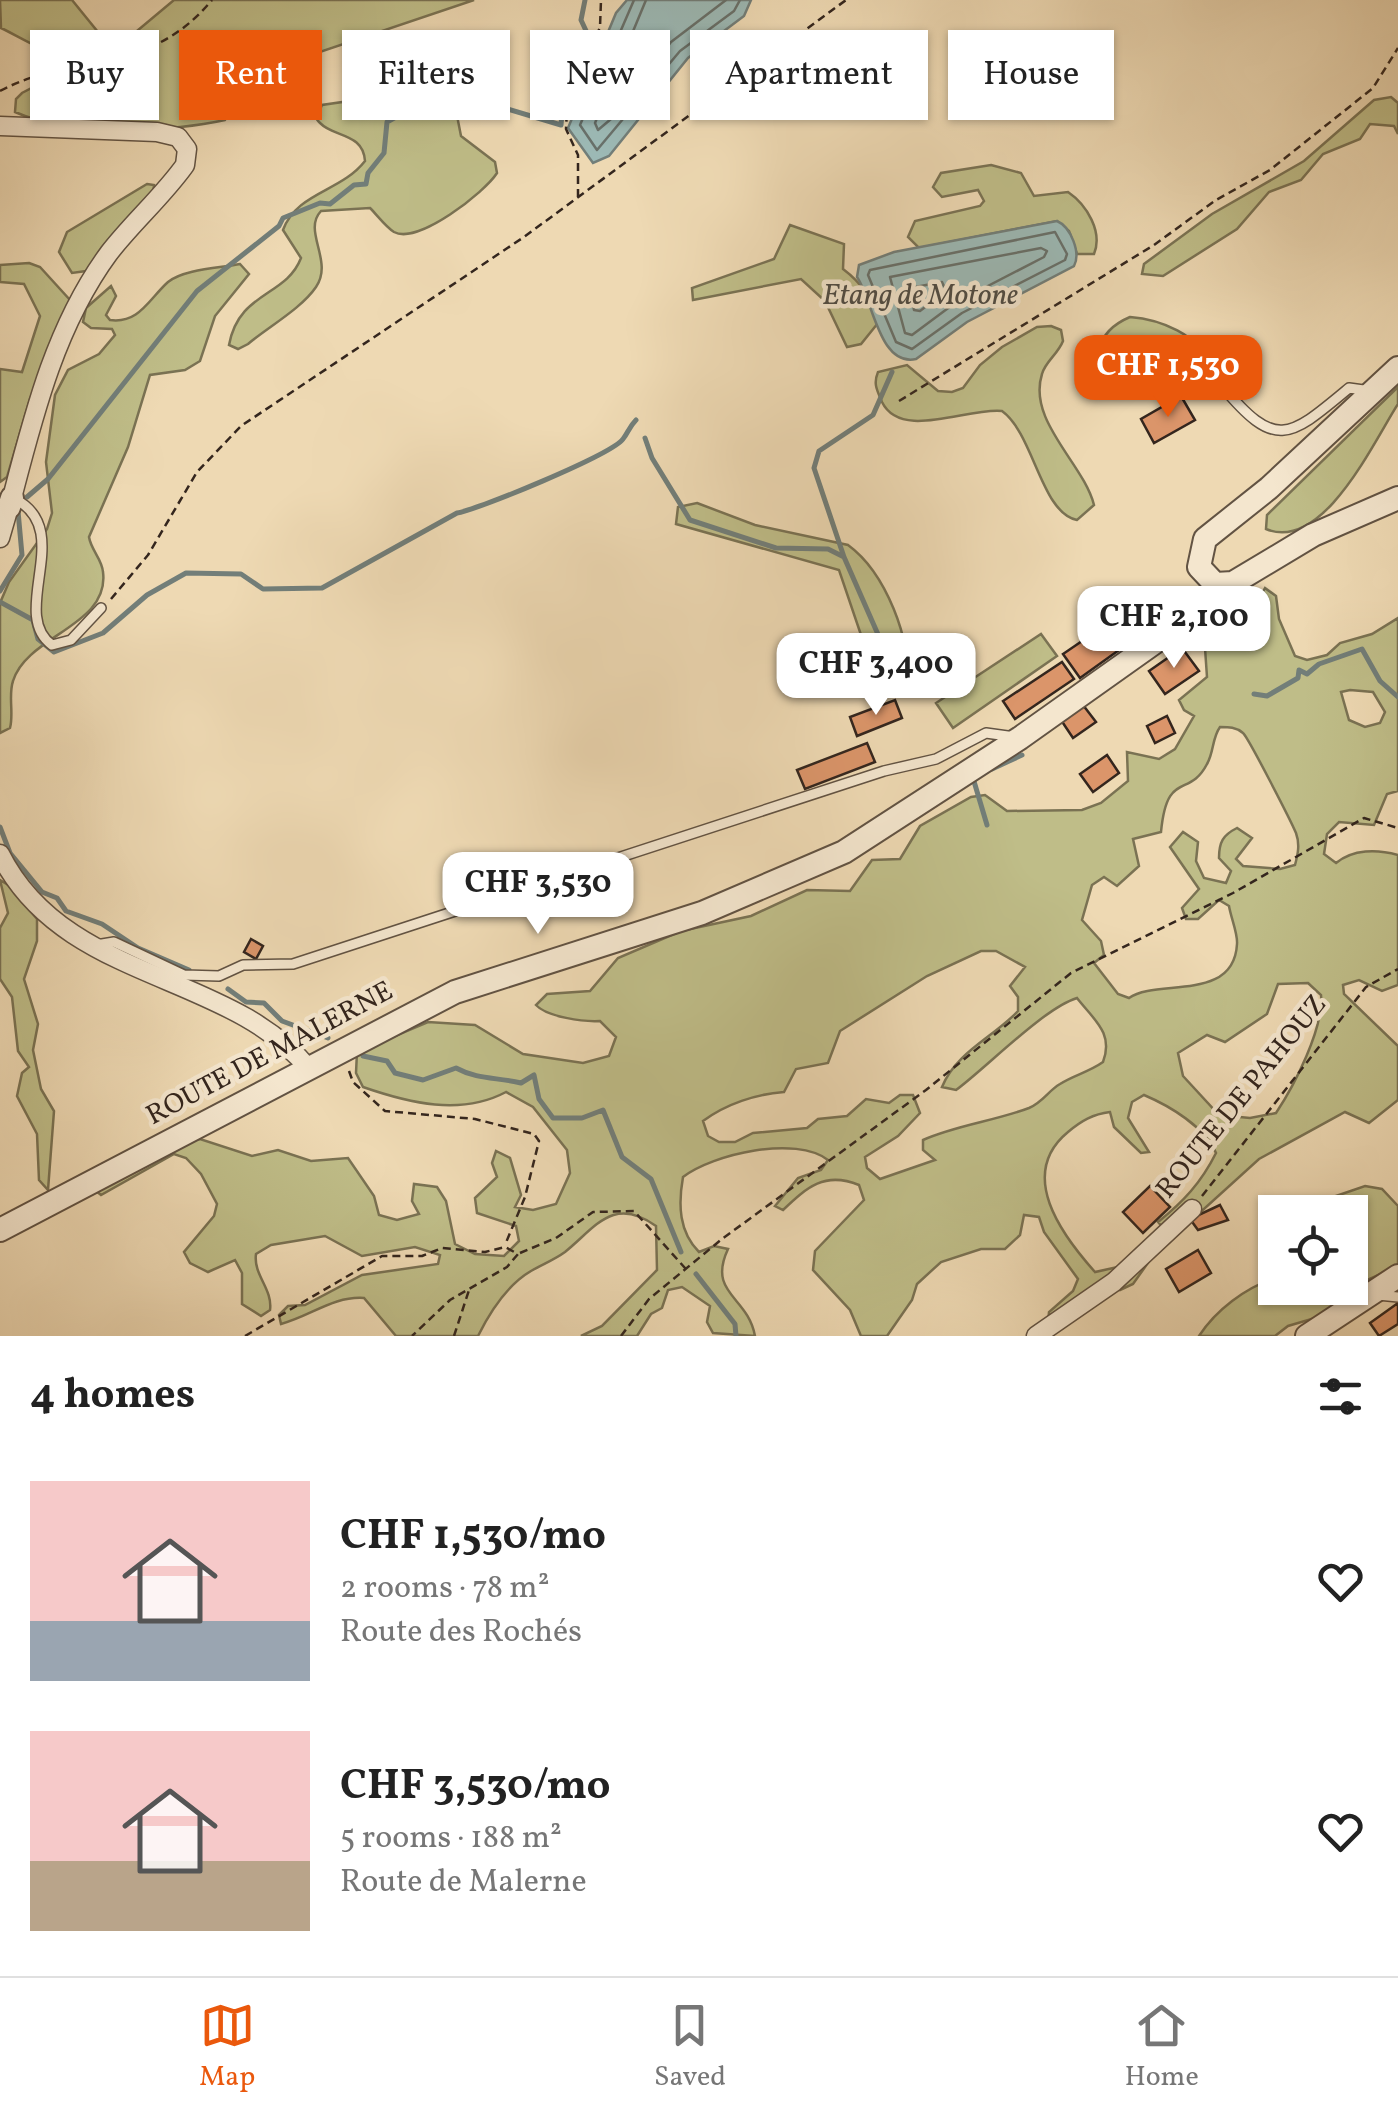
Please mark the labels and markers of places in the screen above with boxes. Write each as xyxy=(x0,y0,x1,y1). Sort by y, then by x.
pin: CHF 1,530 xyxy=(1054,335,1282,420)
pin: CHF 2,100 xyxy=(1060,586,1288,671)
pin: CHF 3,400 xyxy=(762,633,990,718)
pin: CHF 3,530 xyxy=(424,852,652,937)

